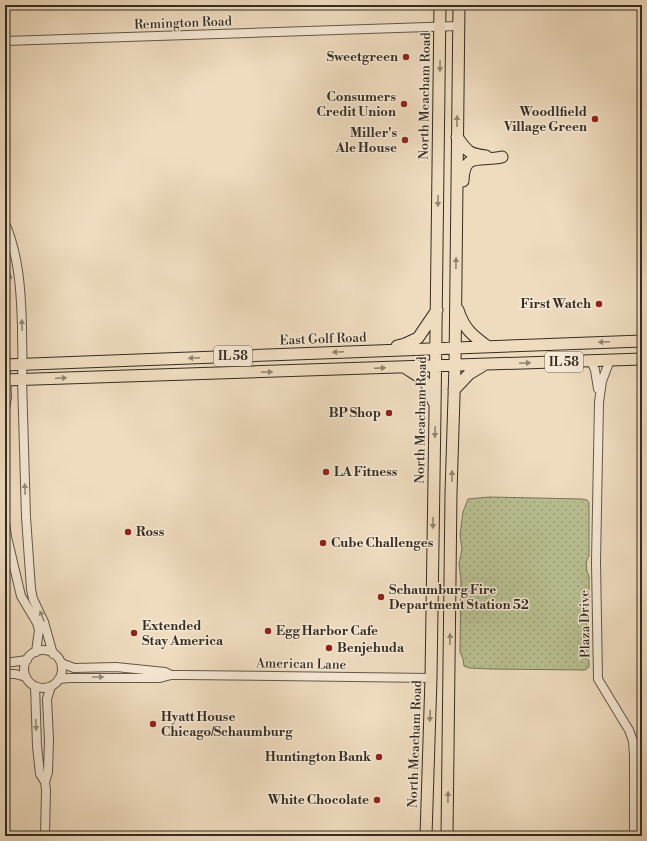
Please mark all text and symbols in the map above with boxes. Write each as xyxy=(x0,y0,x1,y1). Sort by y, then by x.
street label: Remington Road xyxy=(134,13,233,33)
street label: North Meacham Road xyxy=(416,31,434,160)
place label: Sweetgreen xyxy=(327,49,398,65)
marker: Sweetgreen xyxy=(401,52,411,62)
one-way arrow xyxy=(437,60,443,73)
place label: Consumers Credit Union xyxy=(316,89,396,120)
marker: Consumers Credit Union xyxy=(399,99,409,109)
place label: Woodlfield Village Green xyxy=(503,104,587,135)
one-way arrow xyxy=(454,114,460,127)
marker: Woodlfield Village Green xyxy=(590,114,600,124)
place label: Miller's Ale House xyxy=(334,125,397,156)
marker: Miller's Ale House xyxy=(400,135,410,145)
one-way arrow xyxy=(435,195,441,208)
one-way arrow xyxy=(453,256,459,269)
place label: First Watch xyxy=(521,296,591,312)
marker: First Watch xyxy=(594,299,604,309)
one-way arrow xyxy=(18,319,25,331)
street label: East Golf Road xyxy=(279,329,367,349)
one-way arrow xyxy=(597,339,610,345)
road number: IL 58 xyxy=(214,346,252,366)
one-way arrow xyxy=(332,349,344,356)
road number: IL 58 xyxy=(545,352,583,372)
one-way arrow xyxy=(188,354,200,361)
street label: North Meacham Road xyxy=(412,355,430,484)
one-way arrow xyxy=(519,360,532,366)
one-way arrow xyxy=(374,364,386,371)
one-way arrow xyxy=(261,368,273,375)
one-way arrow xyxy=(55,375,68,381)
place label: BP Shop xyxy=(329,405,381,421)
marker: BP Shop xyxy=(384,408,394,418)
one-way arrow xyxy=(432,426,438,439)
place label: LA Fitness xyxy=(334,464,398,480)
marker: LA Fitness xyxy=(321,467,331,477)
one-way arrow xyxy=(448,470,455,482)
one-way arrow xyxy=(22,483,29,495)
one-way arrow xyxy=(430,517,437,529)
place label: Ross xyxy=(136,524,165,540)
marker: Ross xyxy=(123,527,133,537)
place label: Cube Challenges xyxy=(331,535,434,551)
marker: Cube Challenges xyxy=(318,538,328,548)
place label: Schaumburg Fire Department Station 52 xyxy=(389,582,529,613)
street label: Plaza Drive xyxy=(576,589,594,658)
marker: Schaumburg Fire Department Station 52 xyxy=(376,592,386,602)
one-way arrow xyxy=(38,610,44,622)
place label: Extended Stay America xyxy=(142,618,224,649)
place label: Egg Harbor Cafe xyxy=(276,623,378,639)
marker: Egg Harbor Cafe xyxy=(263,626,273,636)
marker: Extended Stay America xyxy=(129,628,139,638)
one-way arrow xyxy=(447,632,453,645)
place label: Benjehuda xyxy=(337,640,405,656)
marker: Benjehuda xyxy=(324,643,334,653)
street label: American Lane xyxy=(255,655,347,673)
one-way arrow xyxy=(92,674,105,680)
street label: North Meacham Road xyxy=(405,679,425,808)
place label: Hyatt House Chicago/Schaumburg xyxy=(161,709,293,740)
one-way arrow xyxy=(426,710,433,722)
one-way arrow xyxy=(33,719,40,731)
marker: Hyatt House Chicago/Schaumburg xyxy=(148,719,158,729)
place label: Huntington Bank xyxy=(265,749,372,765)
marker: Huntington Bank xyxy=(374,752,384,762)
one-way arrow xyxy=(445,790,451,803)
place label: White Chocolate xyxy=(267,792,369,808)
marker: White Chocolate xyxy=(372,795,382,805)

